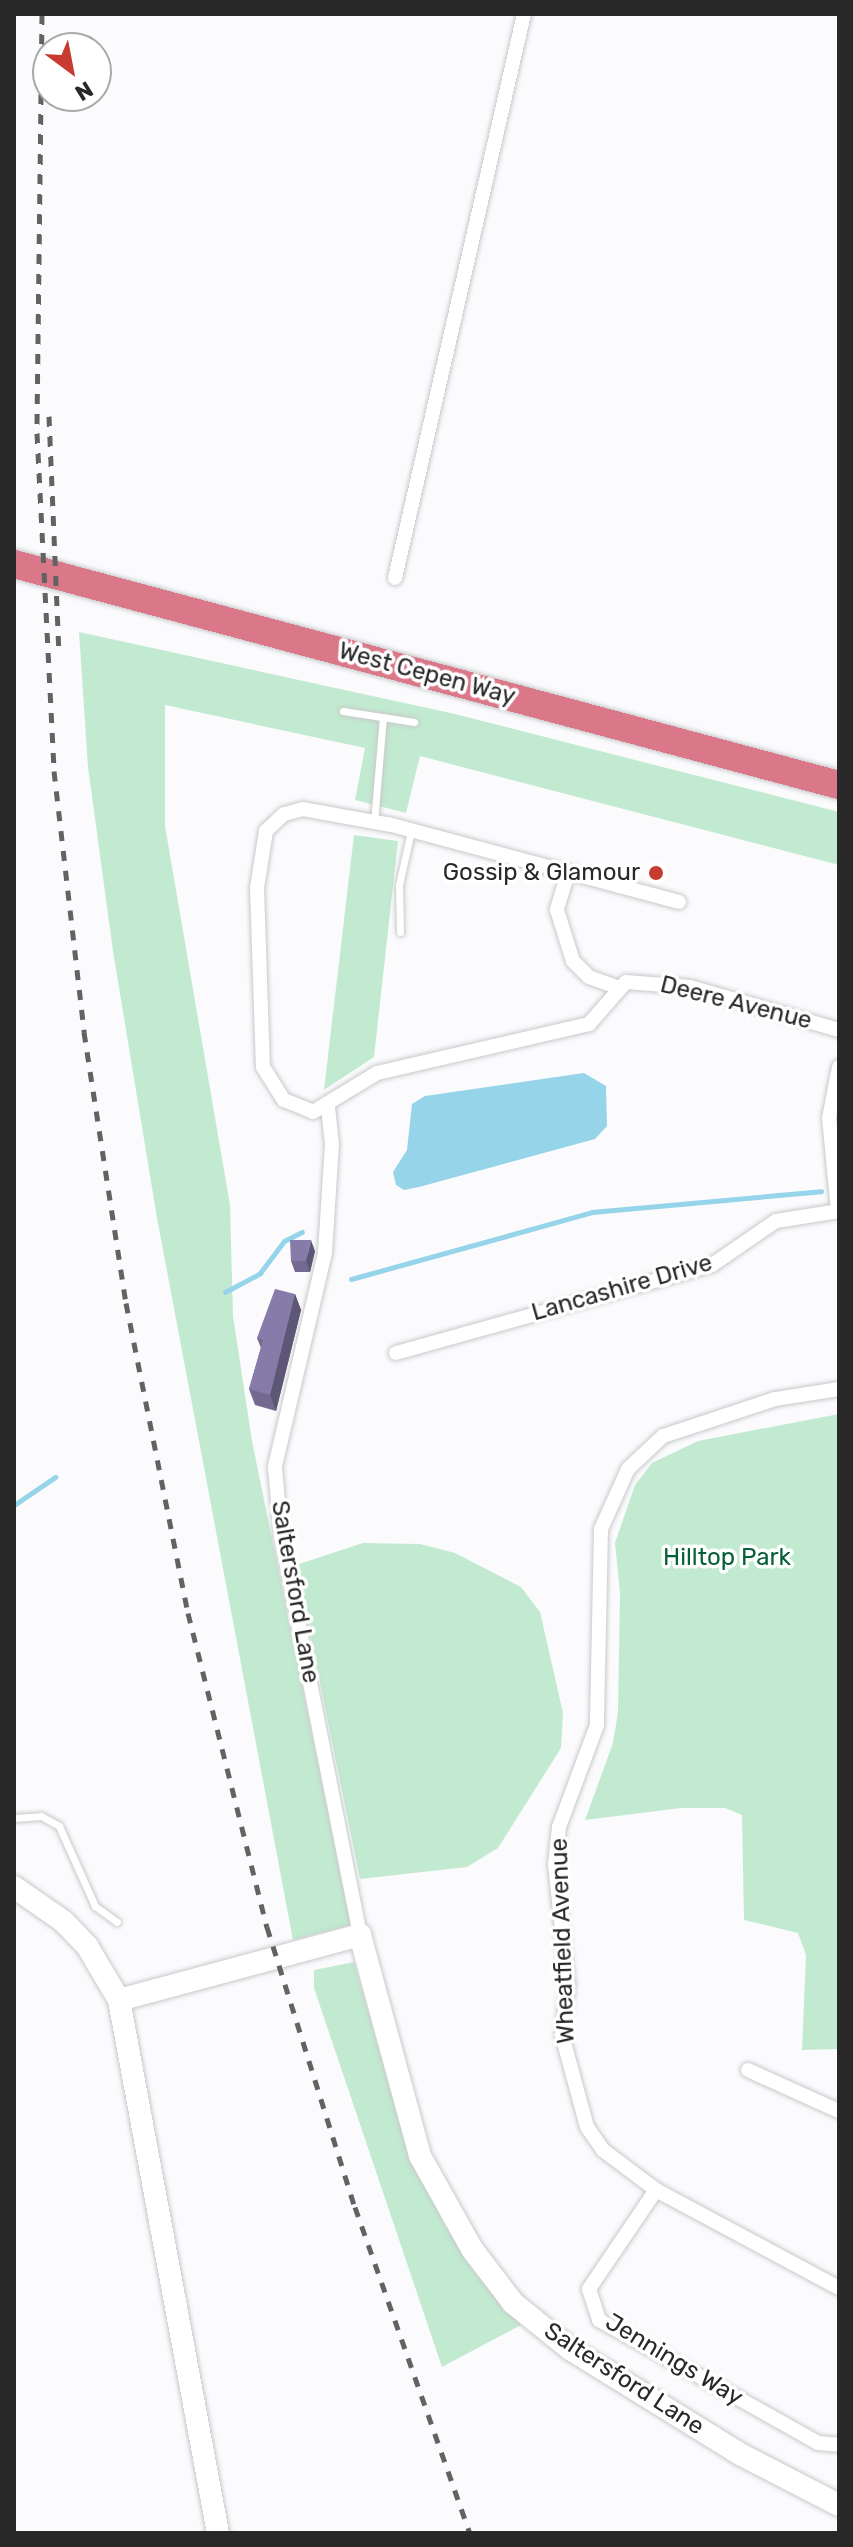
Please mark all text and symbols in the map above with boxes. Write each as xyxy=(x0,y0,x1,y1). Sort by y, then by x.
north arrow xyxy=(32,32,112,112)
text: N xyxy=(70,75,98,107)
street label: West Cepen Way xyxy=(335,637,519,711)
place label: Gossip & Glamour xyxy=(443,859,640,887)
marker: Gossip & Glamour xyxy=(647,864,665,882)
street label: Deere Avenue xyxy=(657,970,815,1036)
street label: Lancashire Drive xyxy=(528,1248,716,1328)
street label: Saltersford Lane xyxy=(265,1499,325,1685)
park label: Hilltop Park xyxy=(663,1544,791,1572)
street label: Wheatfield Avenue xyxy=(545,1837,581,2045)
street label: Jennings Way xyxy=(600,2308,748,2412)
street label: Saltersford Lane xyxy=(539,2317,709,2441)

